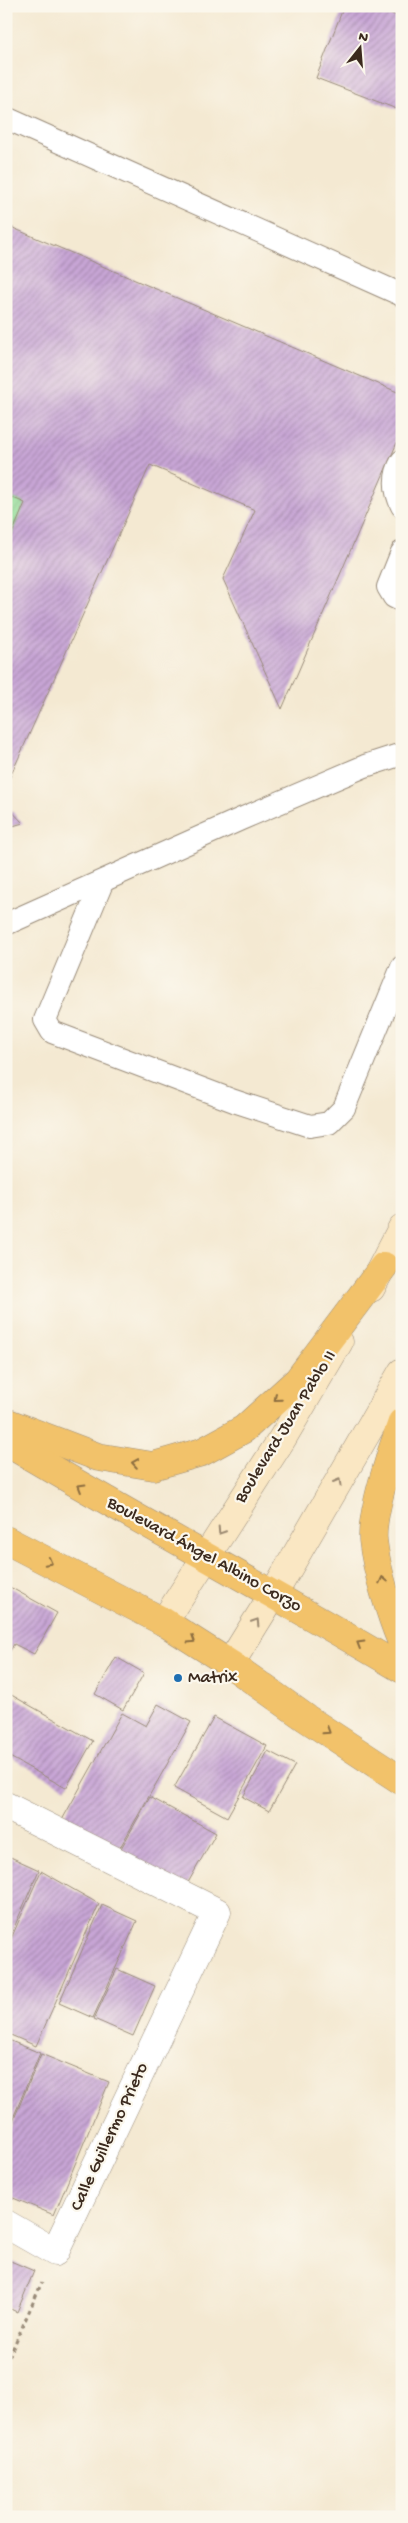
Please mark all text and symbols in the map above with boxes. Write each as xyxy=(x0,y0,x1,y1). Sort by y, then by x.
north arrow xyxy=(336,22,386,72)
text: N xyxy=(356,28,370,47)
street label: Boulevard Juan Pablo II xyxy=(230,1347,341,1508)
one-way arrow xyxy=(273,1393,282,1402)
one-way arrow xyxy=(130,1458,138,1469)
one-way arrow xyxy=(332,1478,342,1487)
one-way arrow xyxy=(78,1483,87,1493)
street label: Boulevard Ángel Albino Corzo xyxy=(102,1491,305,1617)
one-way arrow xyxy=(218,1526,228,1535)
one-way arrow xyxy=(44,1556,53,1566)
one-way arrow xyxy=(378,1575,389,1584)
one-way arrow xyxy=(249,1619,259,1628)
one-way arrow xyxy=(187,1634,196,1643)
one-way arrow xyxy=(356,1641,365,1651)
place label: Matrix xyxy=(188,1668,238,1689)
marker: Matrix xyxy=(172,1672,184,1684)
one-way arrow xyxy=(321,1725,330,1734)
street label: Calle Guillermo Prieto xyxy=(66,2060,154,2214)

